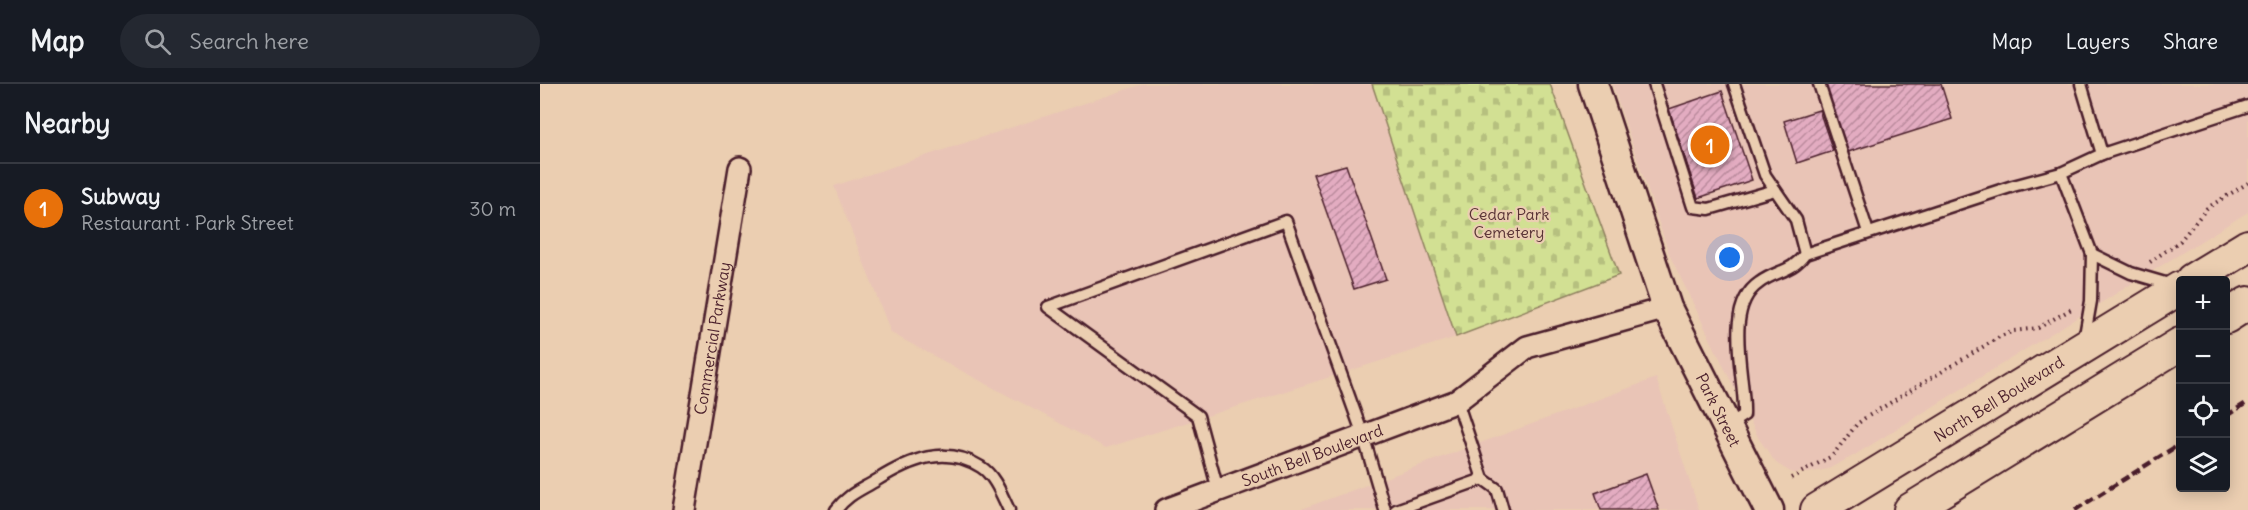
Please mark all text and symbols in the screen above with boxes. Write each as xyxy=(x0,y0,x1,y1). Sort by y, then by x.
search box xyxy=(120,14,540,68)
text: Map xyxy=(30,23,84,59)
icon: search xyxy=(141,25,174,58)
text: Search here xyxy=(189,27,309,55)
text: Map xyxy=(1992,28,2032,55)
text: Layers xyxy=(2065,28,2130,55)
text: Share xyxy=(2163,28,2218,55)
text: Nearby xyxy=(24,107,110,140)
pin: 1 xyxy=(1690,122,1730,168)
text: Subway xyxy=(81,182,160,210)
text: 1 xyxy=(40,196,47,221)
text: 30 m xyxy=(469,196,516,221)
park label: Cedar Park Cemetery xyxy=(1469,204,1549,242)
text: Restaurant · Park Street xyxy=(81,210,294,235)
your location xyxy=(1715,243,1744,272)
street label: Commercial Parkway xyxy=(690,260,734,416)
map controls xyxy=(2176,276,2230,492)
button: + xyxy=(2176,276,2230,330)
button: − xyxy=(2176,330,2230,384)
street label: North Bell Boulevard xyxy=(1930,352,2067,446)
street label: Park Street xyxy=(1692,370,1746,450)
button: locate xyxy=(2176,384,2230,438)
street label: South Bell Boulevard xyxy=(1239,420,1386,491)
button: layers xyxy=(2176,438,2230,492)

